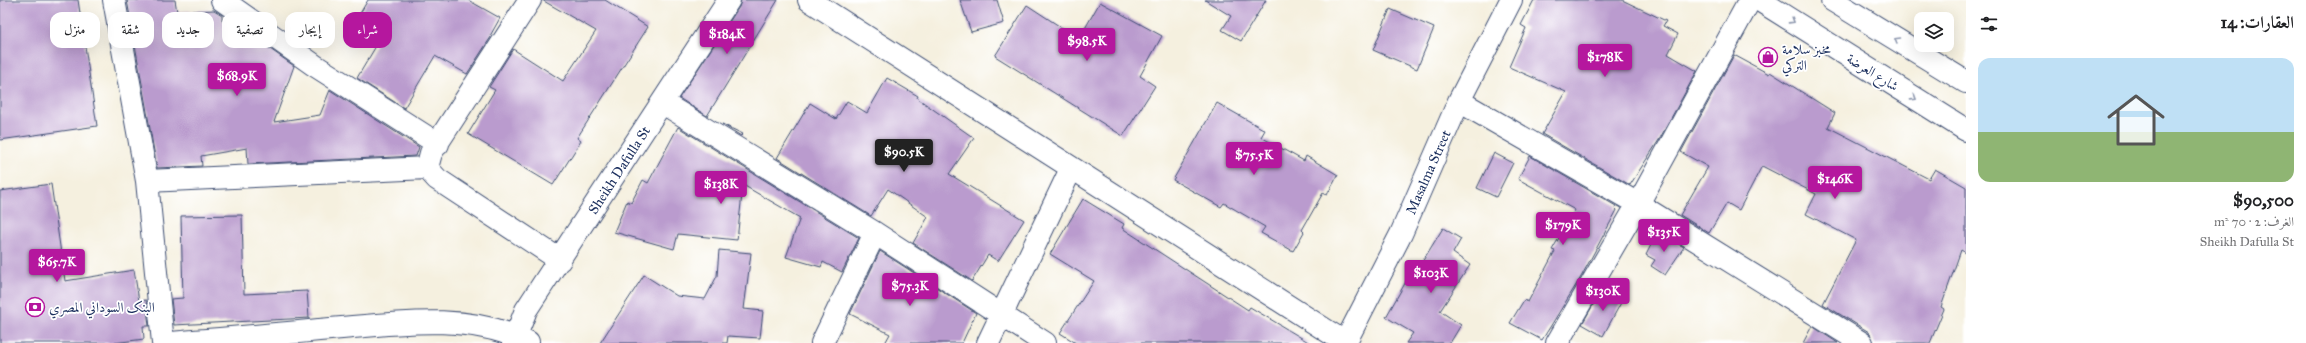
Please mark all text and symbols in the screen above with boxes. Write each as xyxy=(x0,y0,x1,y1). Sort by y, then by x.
chip: منزل xyxy=(50,12,100,48)
chip: شقة xyxy=(108,12,154,48)
chip: جديد xyxy=(162,12,214,48)
chip: تصفية xyxy=(222,12,277,48)
chip: إيجار xyxy=(285,12,335,48)
chip: شراء xyxy=(343,12,392,48)
map controls xyxy=(1914,12,1954,52)
button: layers xyxy=(1914,12,1954,52)
text: العقارات: 14 xyxy=(2220,12,2294,33)
icon: filters xyxy=(1978,13,2000,35)
one-way arrow xyxy=(1788,16,1795,24)
pin: $184K xyxy=(699,21,755,55)
text: $184K xyxy=(709,26,745,42)
pin: $98.5K xyxy=(1054,28,1120,62)
text: $98.5K xyxy=(1067,33,1107,49)
one-way arrow xyxy=(1894,37,1901,44)
place label: مخبز سلامة التركي xyxy=(1782,41,1831,77)
pin: $178K xyxy=(1577,44,1633,78)
shop icon: مخبز سلامة التركي xyxy=(1757,46,1779,68)
text: $178K xyxy=(1587,49,1623,65)
street label: شارع العرضة xyxy=(1842,50,1902,98)
pin: $68.9K xyxy=(204,63,270,97)
text: $68.9K xyxy=(217,68,257,84)
icon: home xyxy=(2100,84,2172,156)
one-way arrow xyxy=(1910,93,1917,100)
street label: Sheikh Dafulla St xyxy=(585,123,654,217)
street label: Masalma Street xyxy=(1402,127,1455,217)
pin: $90.5K xyxy=(871,139,937,173)
pin: $75.5K xyxy=(1221,142,1287,176)
text: $90.5K xyxy=(884,144,924,160)
text: $75.5K xyxy=(1235,147,1273,163)
pin: $146K xyxy=(1807,166,1863,200)
pin: $138K xyxy=(693,171,749,205)
text: $146K xyxy=(1817,171,1853,187)
text: $138K xyxy=(704,176,738,192)
text: $90,500 xyxy=(2233,190,2294,211)
pin: $179K xyxy=(1535,212,1591,246)
text: الغرف: 2 · 70 m² xyxy=(2214,214,2294,230)
text: $179K xyxy=(1545,217,1581,233)
pin: $135K xyxy=(1636,219,1692,253)
text: $135K xyxy=(1647,224,1681,240)
text: Sheikh Dafulla St xyxy=(2200,234,2294,250)
pin: $65.7K xyxy=(24,249,90,283)
text: $65.7K xyxy=(38,254,76,270)
pin: $103K xyxy=(1403,260,1459,294)
text: $103K xyxy=(1414,265,1448,281)
pin: $75.3K xyxy=(877,273,943,307)
text: $75.3K xyxy=(891,278,929,294)
pin: $130K xyxy=(1575,278,1631,312)
text: $130K xyxy=(1586,283,1620,299)
bank icon: البنک السوداني المصري xyxy=(24,296,46,318)
place label: البنک السوداني المصري xyxy=(49,299,155,319)

